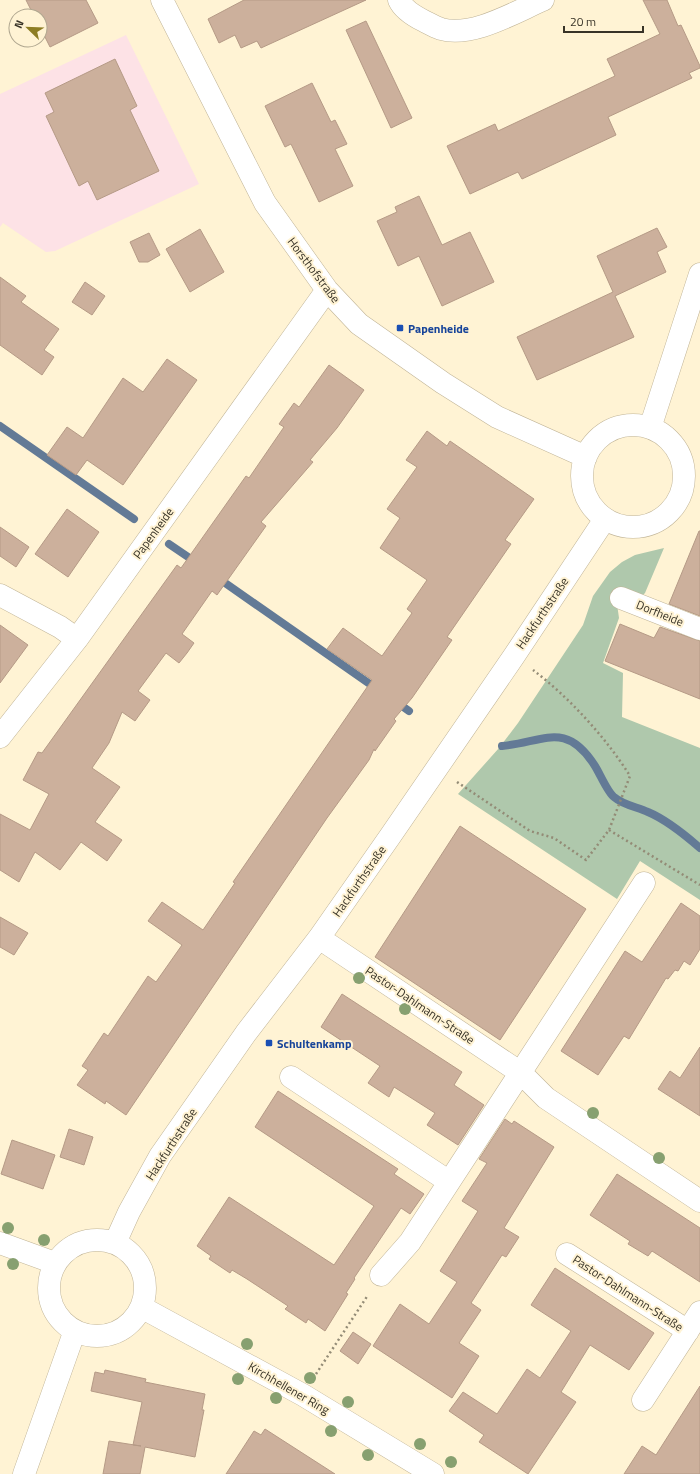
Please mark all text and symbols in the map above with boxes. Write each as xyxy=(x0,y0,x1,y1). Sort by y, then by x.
north arrow xyxy=(8,8,48,48)
scale bar xyxy=(564,8,643,34)
text: 20 m xyxy=(570,12,596,31)
text: N xyxy=(10,17,28,31)
street label: Horsthofstraße xyxy=(283,233,345,307)
place label: Papenheide xyxy=(408,319,469,338)
marker: Papenheide xyxy=(395,323,405,333)
street label: Papenheide xyxy=(128,503,178,563)
street label: Hackfurthstraße xyxy=(511,573,573,653)
street label: Dorfheide xyxy=(633,595,687,631)
street label: Hackfurthstraße xyxy=(327,841,391,921)
street label: Pastor-Dahlmann-Straße xyxy=(361,961,479,1049)
place label: Schultenkamp xyxy=(277,1034,352,1053)
marker: Schultenkamp xyxy=(264,1038,274,1048)
street label: Hackfurthstraße xyxy=(140,1104,202,1184)
street label: Pastor-Dahlmann-Straße xyxy=(569,1250,687,1336)
street label: Kirchhellener Ring xyxy=(245,1357,333,1419)

